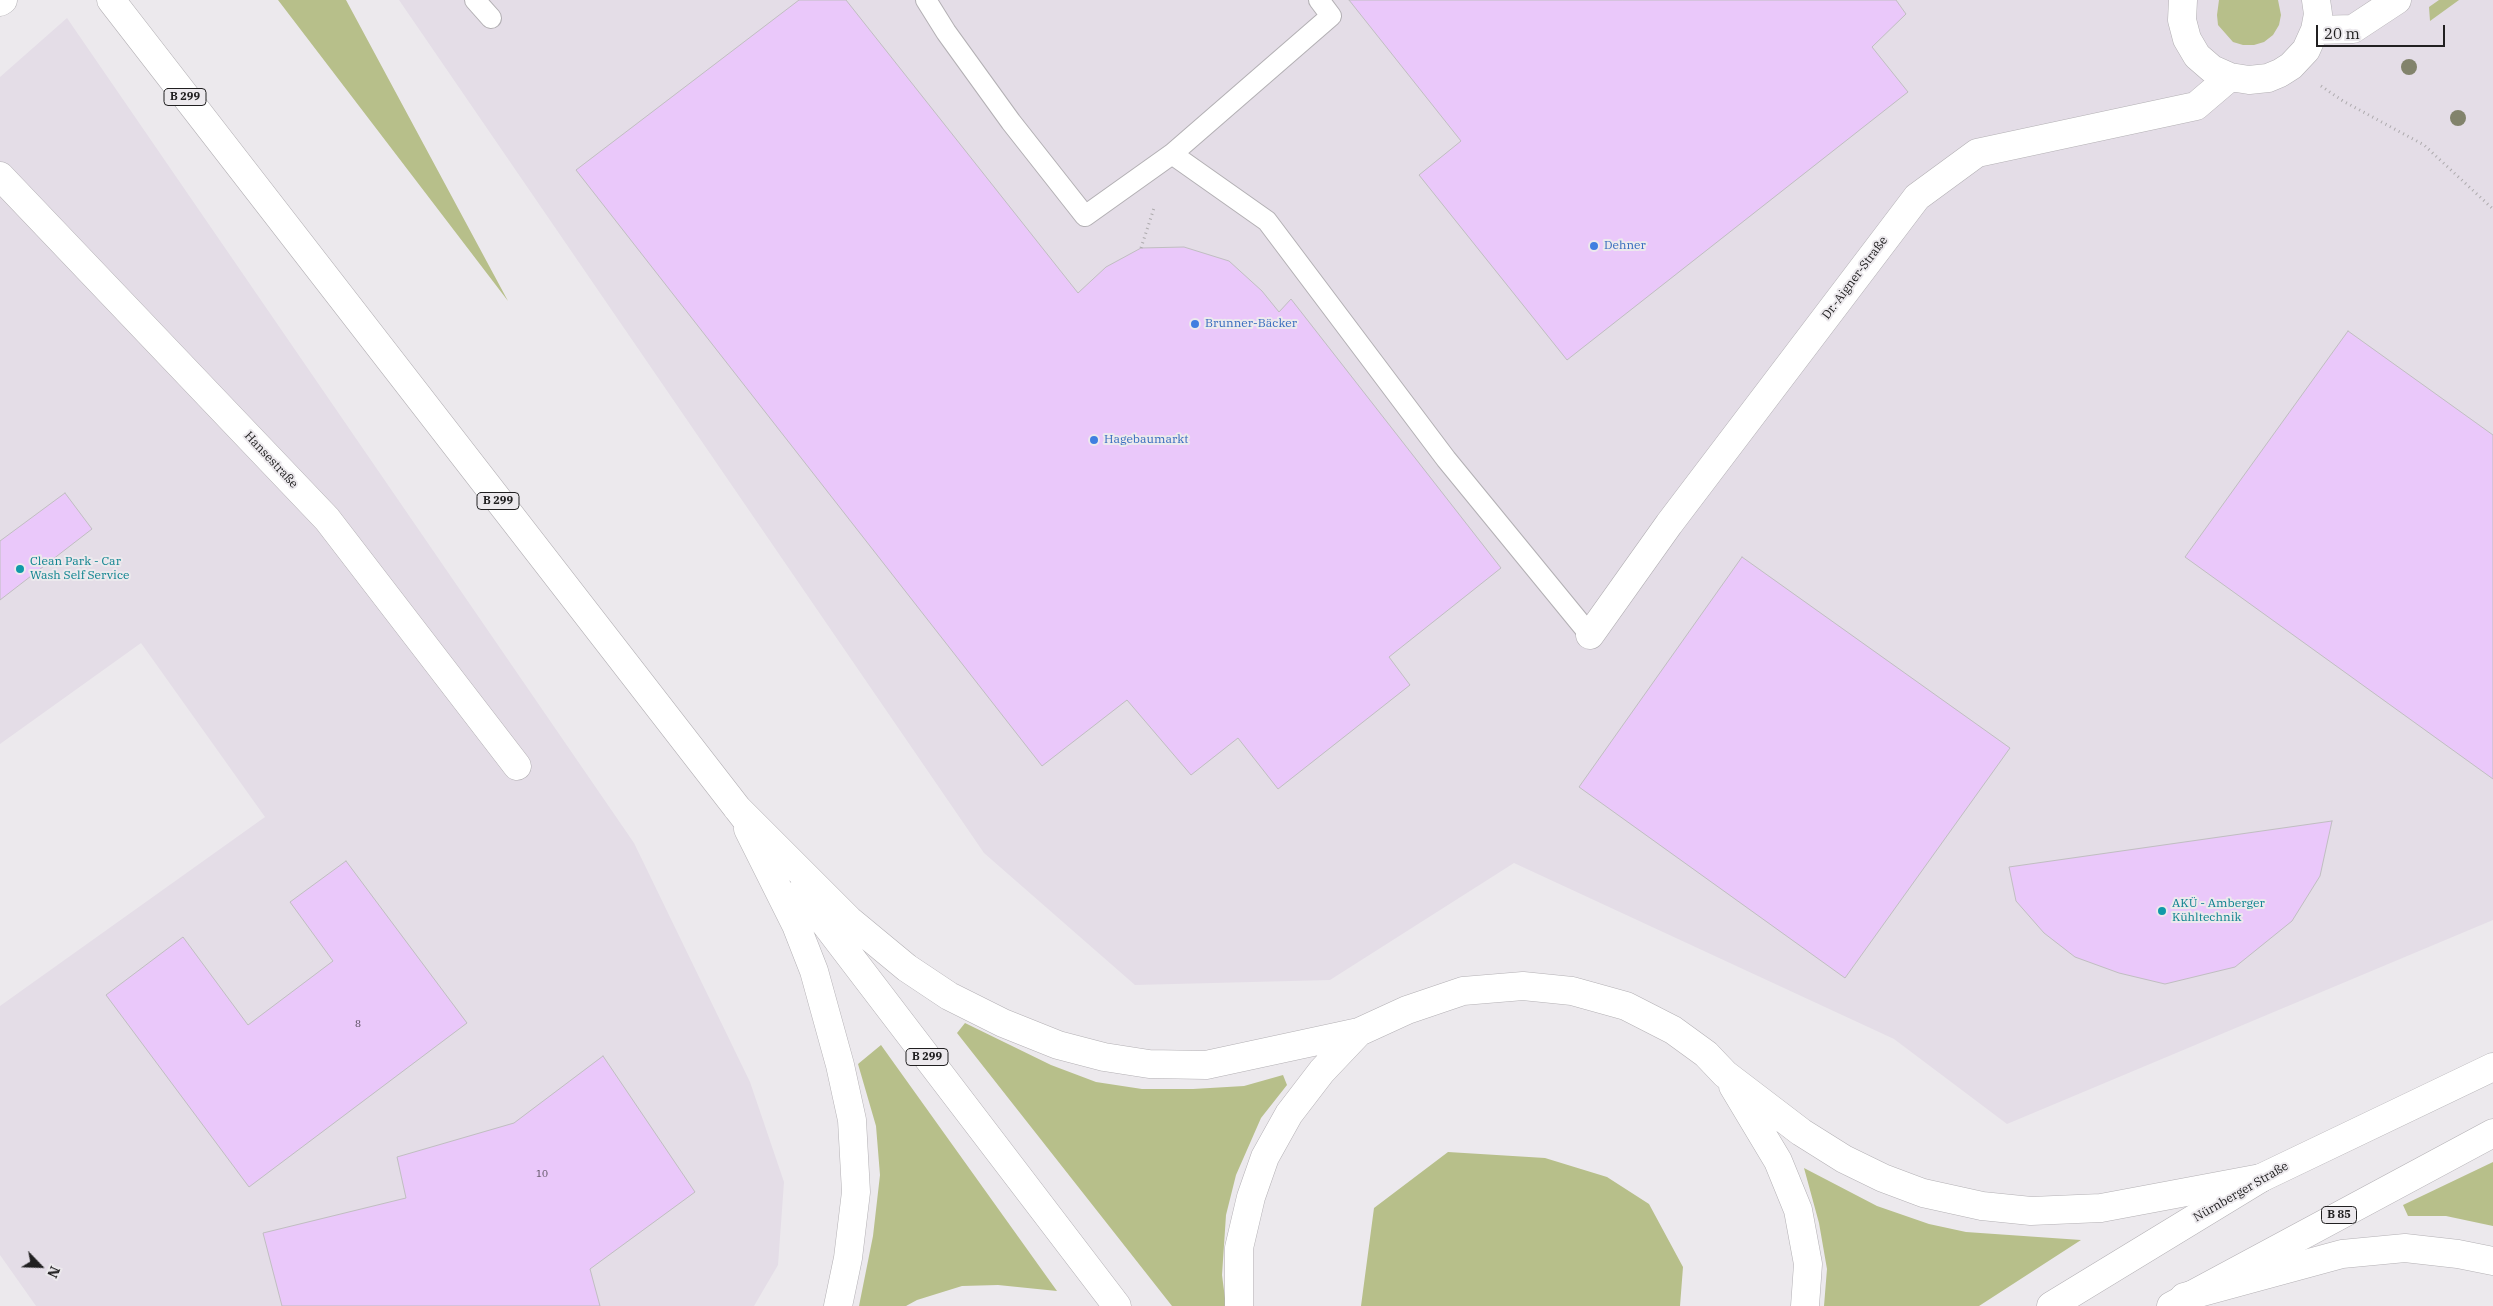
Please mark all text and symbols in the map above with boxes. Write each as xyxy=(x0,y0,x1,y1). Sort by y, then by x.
scale bar xyxy=(2318,15,2447,47)
text: 20 m xyxy=(2324,24,2360,43)
road number: B 299 xyxy=(164,88,206,105)
street label: Dr.-Aigner-Straße xyxy=(1819,234,1891,322)
place label: Dehner xyxy=(1604,239,1646,253)
marker: Dehner xyxy=(1588,240,1600,252)
place label: Brunner-Bäcker xyxy=(1205,317,1297,331)
marker: Brunner-Bäcker xyxy=(1189,318,1201,330)
street label: Hansestraße xyxy=(241,429,301,491)
place label: Hagebaumarkt xyxy=(1104,433,1188,447)
marker: Hagebaumarkt xyxy=(1088,434,1100,446)
road number: B 299 xyxy=(477,492,519,510)
place label: Clean Park - Car Wash Self Service xyxy=(30,555,129,583)
marker: Clean Park - Car Wash Self Service xyxy=(14,563,26,575)
place label: AKÜ - Amberger Kühltechnik xyxy=(2172,897,2265,925)
marker: AKÜ - Amberger Kühltechnik xyxy=(2156,905,2168,917)
house number: 8 xyxy=(355,1018,361,1030)
road number: B 299 xyxy=(906,1048,948,1066)
street label: Nürnberger Straße xyxy=(2191,1159,2291,1225)
house number: 10 xyxy=(536,1168,548,1180)
road number: B 85 xyxy=(2322,1206,2356,1224)
north arrow xyxy=(15,1241,65,1291)
text: N xyxy=(43,1263,64,1281)

